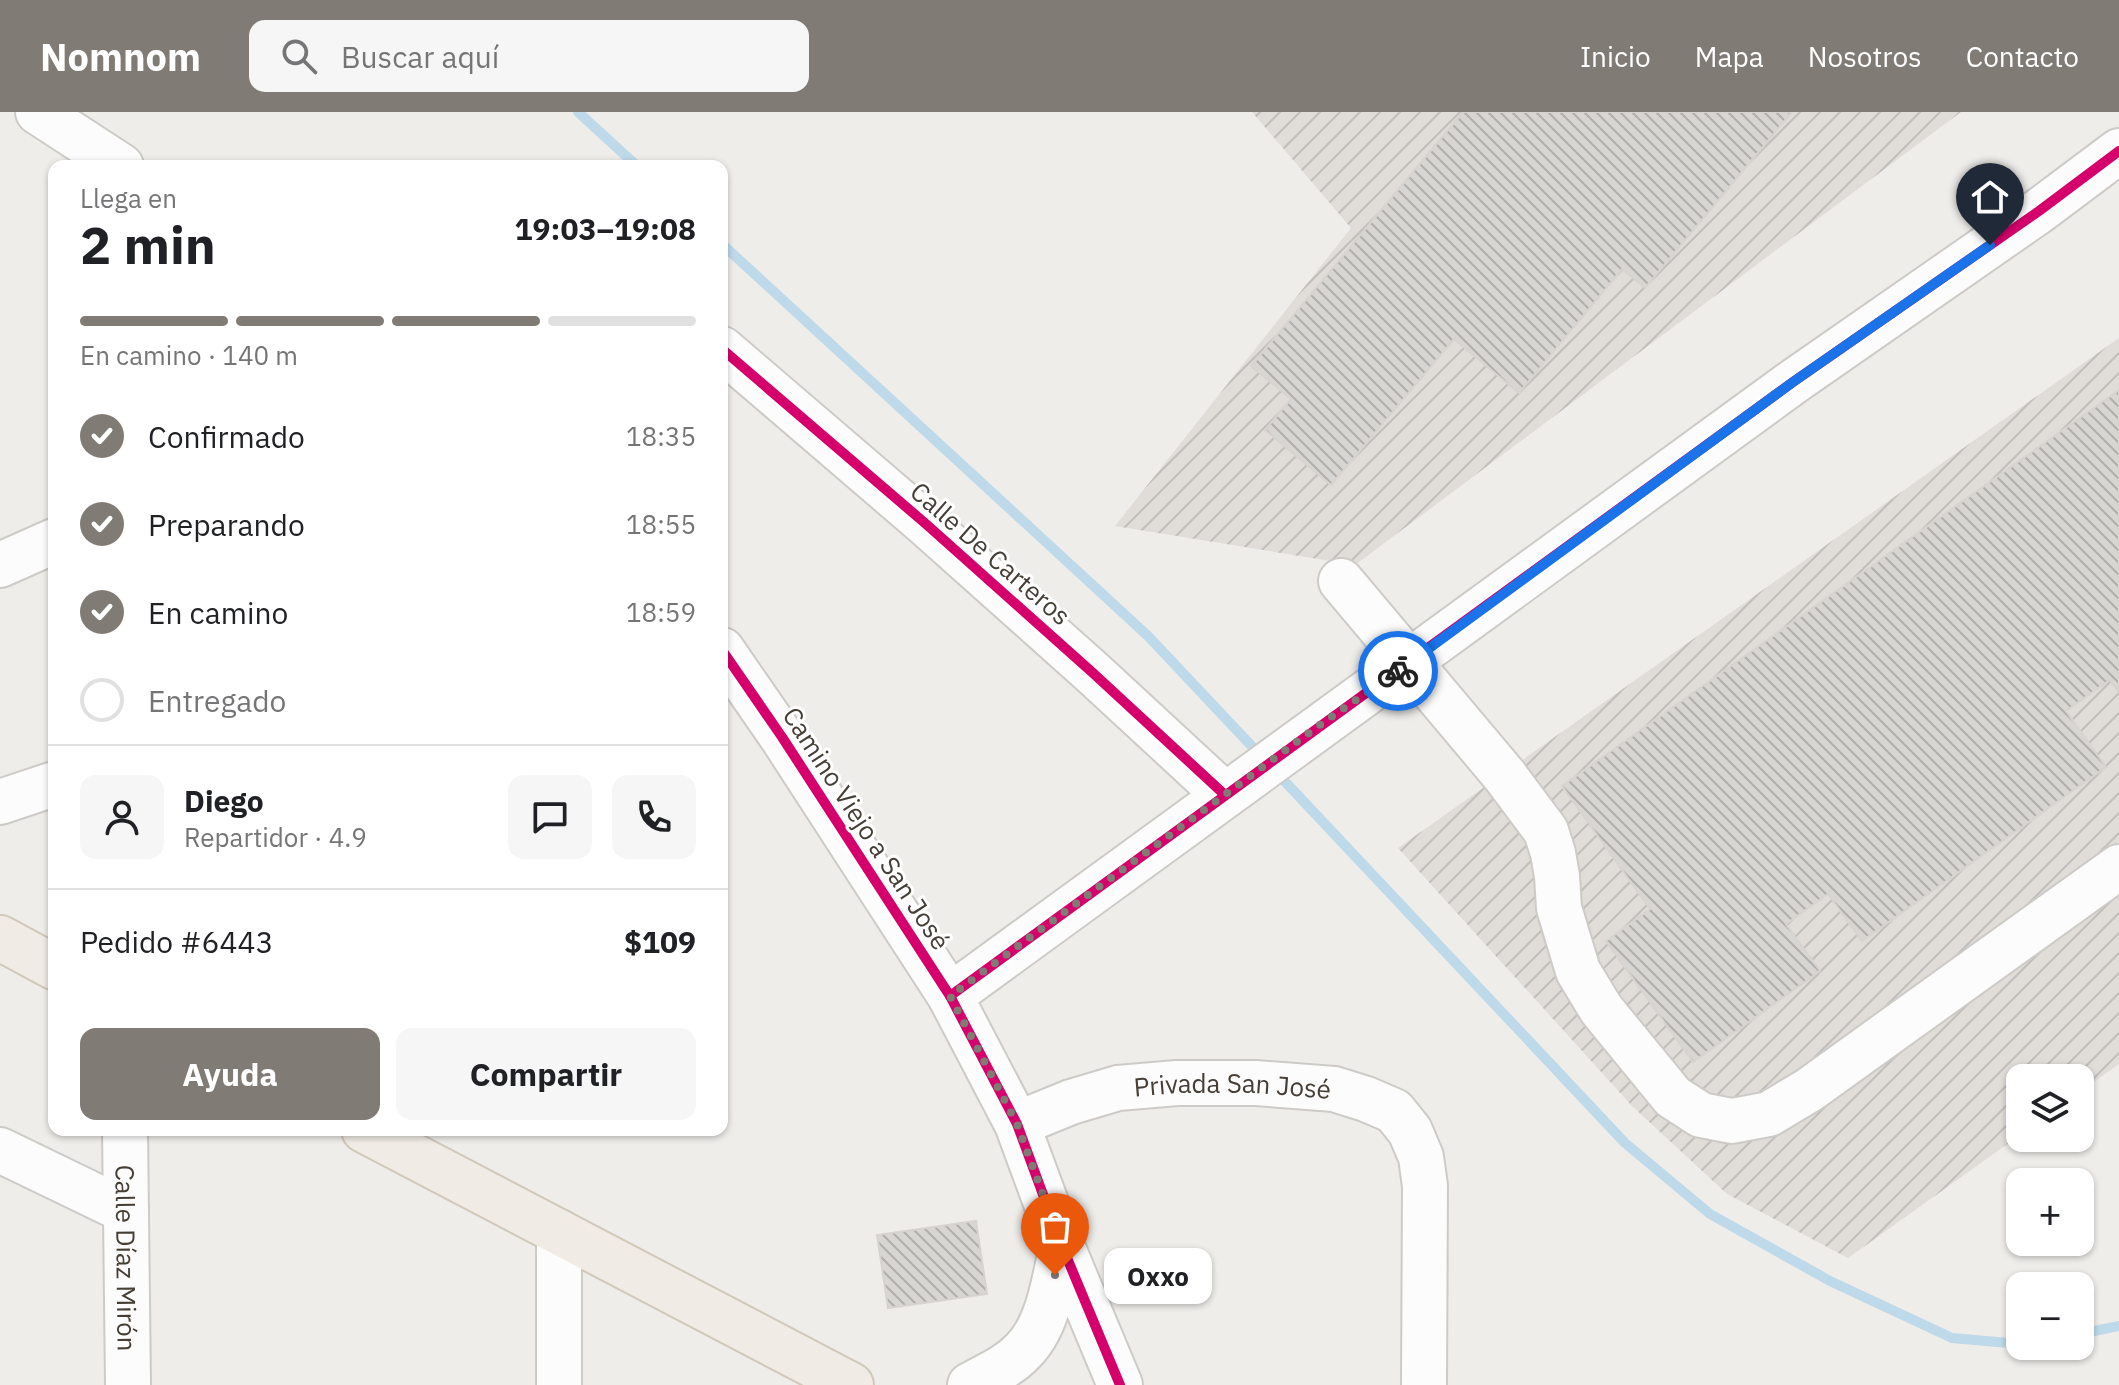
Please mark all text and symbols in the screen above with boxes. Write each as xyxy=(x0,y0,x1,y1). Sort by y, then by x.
search box xyxy=(249,20,809,92)
text: Nomnom xyxy=(40,32,201,81)
icon: search xyxy=(277,34,321,78)
text: Buscar aquí xyxy=(341,37,499,76)
text: Inicio xyxy=(1580,38,1651,75)
text: Mapa xyxy=(1695,38,1764,75)
text: Nosotros xyxy=(1808,38,1922,75)
text: Contacto xyxy=(1966,38,2079,75)
pin xyxy=(1956,163,2024,245)
icon: home xyxy=(1968,175,2012,219)
text: Llega en xyxy=(80,181,177,215)
text: 19:03–19:08 xyxy=(515,209,696,248)
text: 2 min xyxy=(80,211,216,278)
text: En camino · 140 m xyxy=(80,338,298,372)
icon: check xyxy=(80,414,124,458)
text: Confirmado xyxy=(148,417,305,456)
text: 18:35 xyxy=(626,419,696,453)
street label: Calle De Carteros xyxy=(904,474,1078,632)
icon: check xyxy=(80,502,124,546)
text: Preparando xyxy=(148,505,305,544)
text: 18:55 xyxy=(626,507,696,541)
icon: check xyxy=(80,590,124,634)
text: En camino xyxy=(148,593,288,632)
text: 18:59 xyxy=(626,595,696,629)
courier xyxy=(1358,631,1438,711)
icon: bike xyxy=(1376,649,1420,693)
text: Entregado xyxy=(148,681,286,720)
street label: Camino Viejo a San José xyxy=(776,700,958,956)
button: person xyxy=(80,775,164,859)
button: chat xyxy=(508,775,592,859)
button: phone xyxy=(612,775,696,859)
text: Diego xyxy=(184,781,264,820)
text: Repartidor · 4.9 xyxy=(184,820,367,854)
text: Pedido #6443 xyxy=(80,922,274,961)
text: $109 xyxy=(624,922,696,961)
button: Ayuda xyxy=(80,1028,380,1120)
button: Compartir xyxy=(396,1028,696,1120)
map controls xyxy=(2006,1064,2094,1360)
button: layers xyxy=(2006,1064,2094,1152)
street label: Privada San José xyxy=(1132,1066,1332,1106)
street label: Calle Díaz Mirón xyxy=(108,1164,145,1352)
button: + xyxy=(2006,1168,2094,1256)
pin xyxy=(1021,1193,1089,1275)
icon: bag xyxy=(1033,1205,1077,1249)
callout: Oxxo xyxy=(1103,1247,1211,1303)
text: Oxxo xyxy=(1127,1259,1189,1293)
button: − xyxy=(2006,1272,2094,1360)

